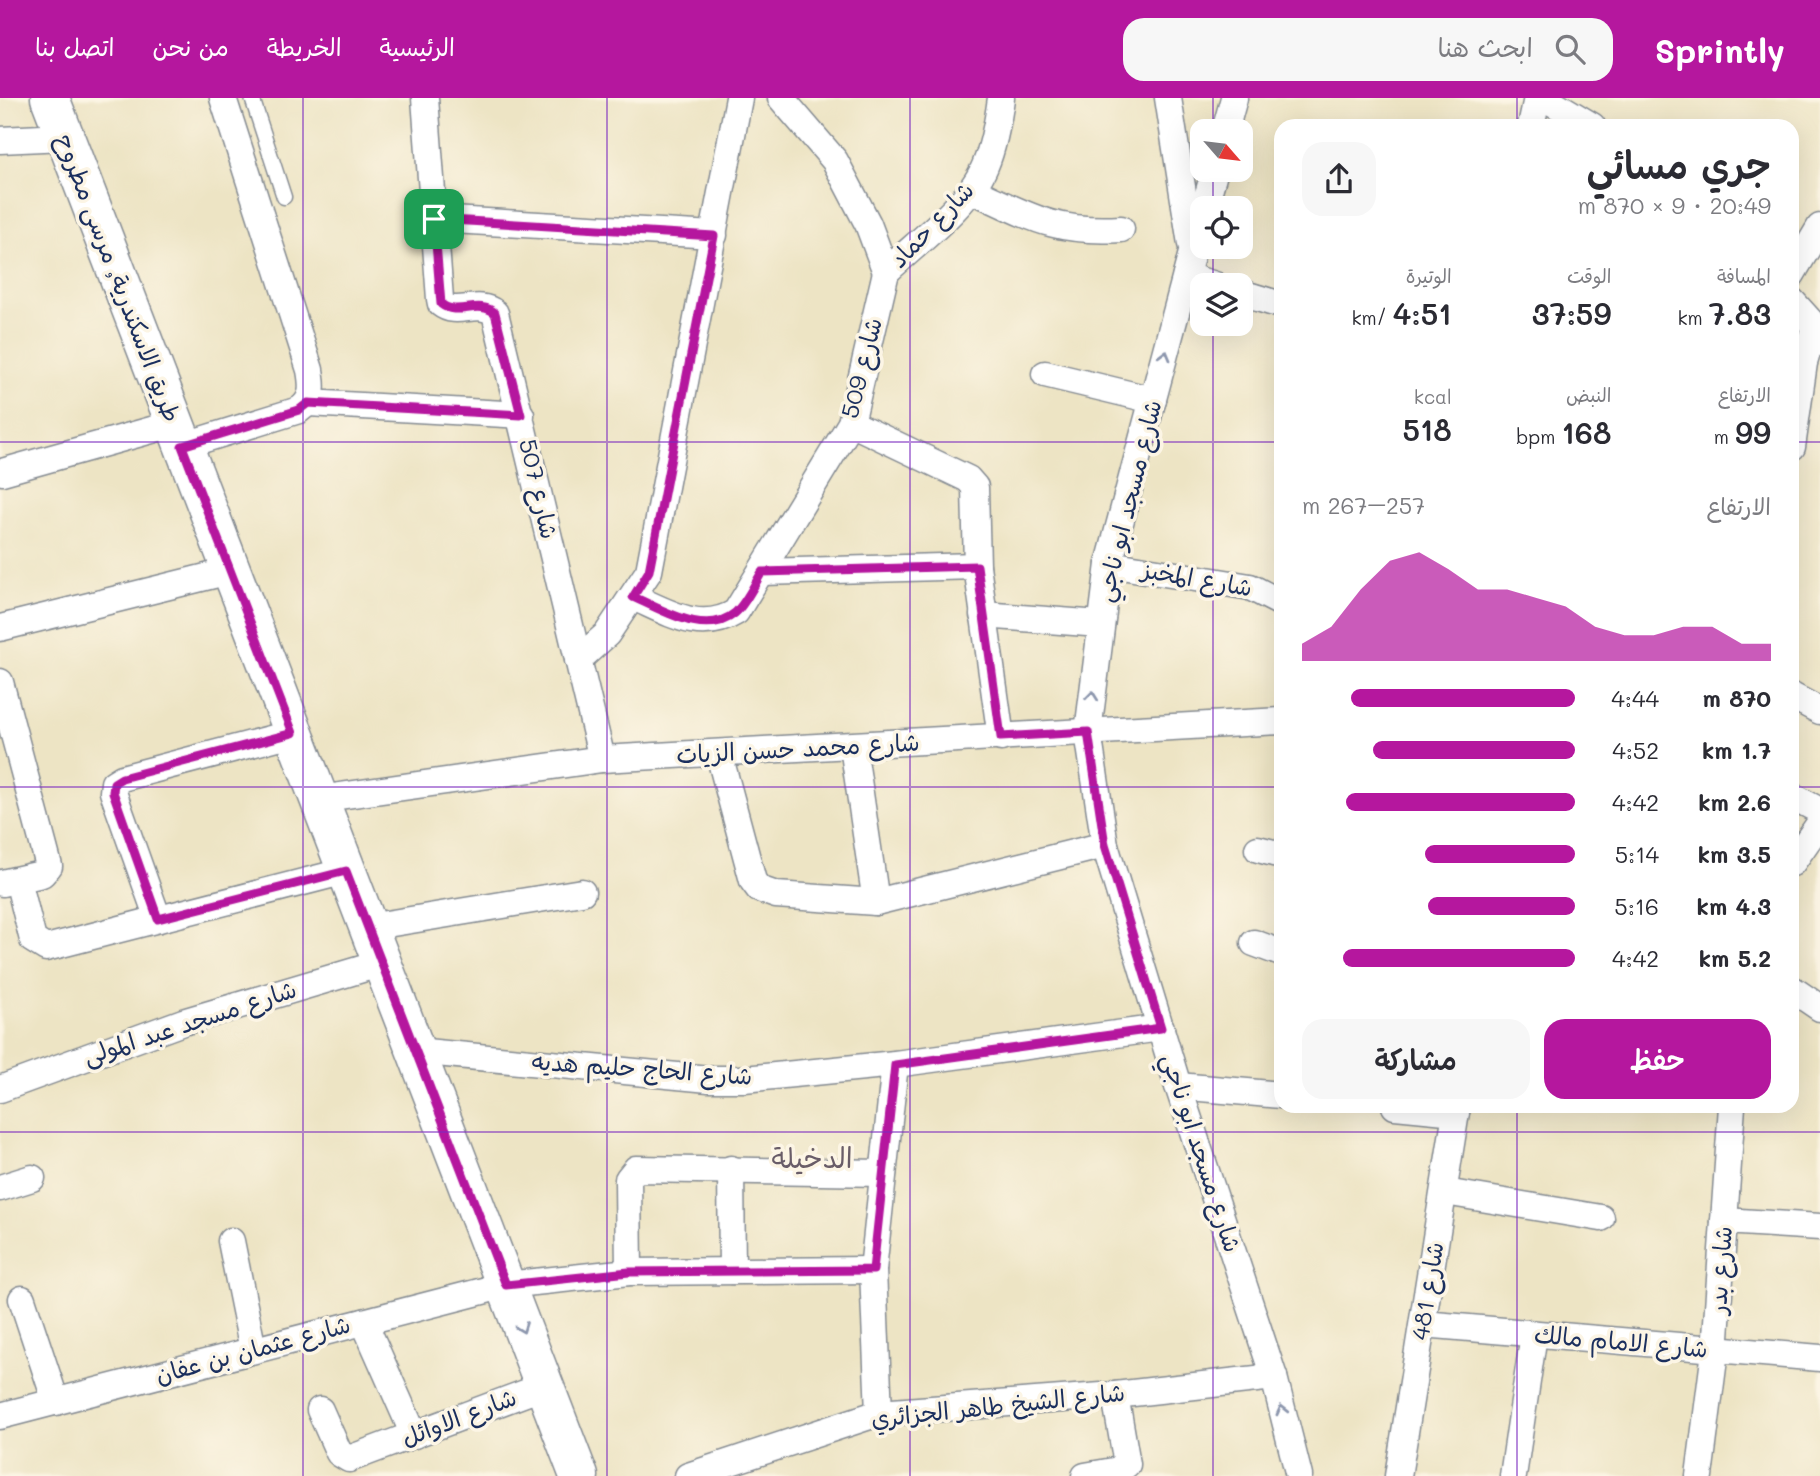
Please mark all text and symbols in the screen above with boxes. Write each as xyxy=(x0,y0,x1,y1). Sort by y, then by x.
search box xyxy=(1123,18,1613,81)
text: Sprintly xyxy=(1655,28,1785,71)
text: ابحث هنا xyxy=(1438,30,1533,64)
icon: search xyxy=(1551,30,1589,68)
text: اتصل بنا xyxy=(35,31,114,62)
text: من نحن xyxy=(152,31,229,62)
text: الخريطة xyxy=(267,31,342,62)
text: الرئيسية xyxy=(380,31,455,62)
north arrow xyxy=(1190,119,1253,182)
map controls xyxy=(1190,119,1253,336)
street label: طريق الاسكندرية, مرسى مطروح xyxy=(48,129,189,427)
text: جري مسائي xyxy=(1587,139,1771,189)
button: share xyxy=(1302,142,1376,216)
street label: شارع حماد xyxy=(882,174,982,276)
pin xyxy=(404,189,464,249)
text: 20:49 · 9 × 870 m xyxy=(1578,190,1771,220)
button: locate xyxy=(1190,196,1253,259)
icon: arrive xyxy=(415,200,453,238)
text: الوتيرة xyxy=(1406,263,1452,288)
text: الوقت xyxy=(1567,263,1611,288)
text: المسافة xyxy=(1717,263,1771,288)
button: layers xyxy=(1190,273,1253,336)
text: 4:51 xyxy=(1393,293,1452,333)
text: 37:59 xyxy=(1532,293,1611,333)
text: 7.83 xyxy=(1709,293,1771,333)
text: /km xyxy=(1352,305,1393,330)
text: km xyxy=(1678,305,1709,330)
street label: شارع 509 xyxy=(833,314,891,422)
one-way arrow xyxy=(1157,349,1171,361)
text: النبض xyxy=(1566,382,1611,407)
text: الارتفاع xyxy=(1718,382,1771,407)
text: kcal xyxy=(1414,384,1452,409)
street label: شارع مسجد ابو ناجي xyxy=(1087,396,1174,606)
text: 518 xyxy=(1402,409,1452,449)
text: 168 xyxy=(1561,412,1611,452)
text: 99 xyxy=(1735,412,1771,452)
text: bpm xyxy=(1516,424,1561,449)
text: m xyxy=(1714,424,1735,449)
street label: شارع 507 xyxy=(510,436,566,542)
text: 257–267 m xyxy=(1302,490,1425,520)
text: الارتفاع xyxy=(1707,491,1771,521)
street label: شارع المخبز xyxy=(1137,552,1255,605)
text: 4:44 xyxy=(1611,683,1659,713)
text: 870 m xyxy=(1703,683,1771,713)
one-way arrow xyxy=(1084,691,1099,702)
street label: شارع محمد حسن الزيات xyxy=(675,726,921,772)
text: 4:52 xyxy=(1612,735,1659,765)
text: 1.7 km xyxy=(1702,735,1771,765)
text: 4:42 xyxy=(1612,787,1659,817)
text: 2.6 km xyxy=(1698,787,1771,817)
text: 5:14 xyxy=(1615,839,1659,869)
text: 3.5 km xyxy=(1698,839,1771,869)
text: 5:16 xyxy=(1614,891,1659,921)
text: 4.3 km xyxy=(1697,891,1771,921)
text: 4:42 xyxy=(1612,943,1659,973)
text: 5.2 km xyxy=(1699,943,1771,973)
street label: شارع مسجد عبد المولى xyxy=(79,973,301,1073)
button: مشاركة xyxy=(1302,1019,1530,1099)
button: حفظ xyxy=(1544,1019,1771,1099)
street label: شارع الحاج حليم هديه xyxy=(530,1044,753,1095)
street label: شارع مسجد ابو ناجي xyxy=(1149,1049,1249,1258)
district label: الدخيلة xyxy=(771,1139,853,1175)
street label: شارع بدر xyxy=(1701,1225,1741,1317)
street label: شارع 481 xyxy=(1403,1239,1453,1343)
street label: شارع عثمان بن عفان xyxy=(152,1308,354,1392)
street label: شارع الامام مالك xyxy=(1533,1317,1709,1368)
one-way arrow xyxy=(514,1321,528,1333)
street label: شارع الشيخ طاهر الجزائري xyxy=(869,1376,1127,1436)
street label: شارع الاوائل xyxy=(396,1380,522,1456)
one-way arrow xyxy=(1276,1404,1290,1416)

